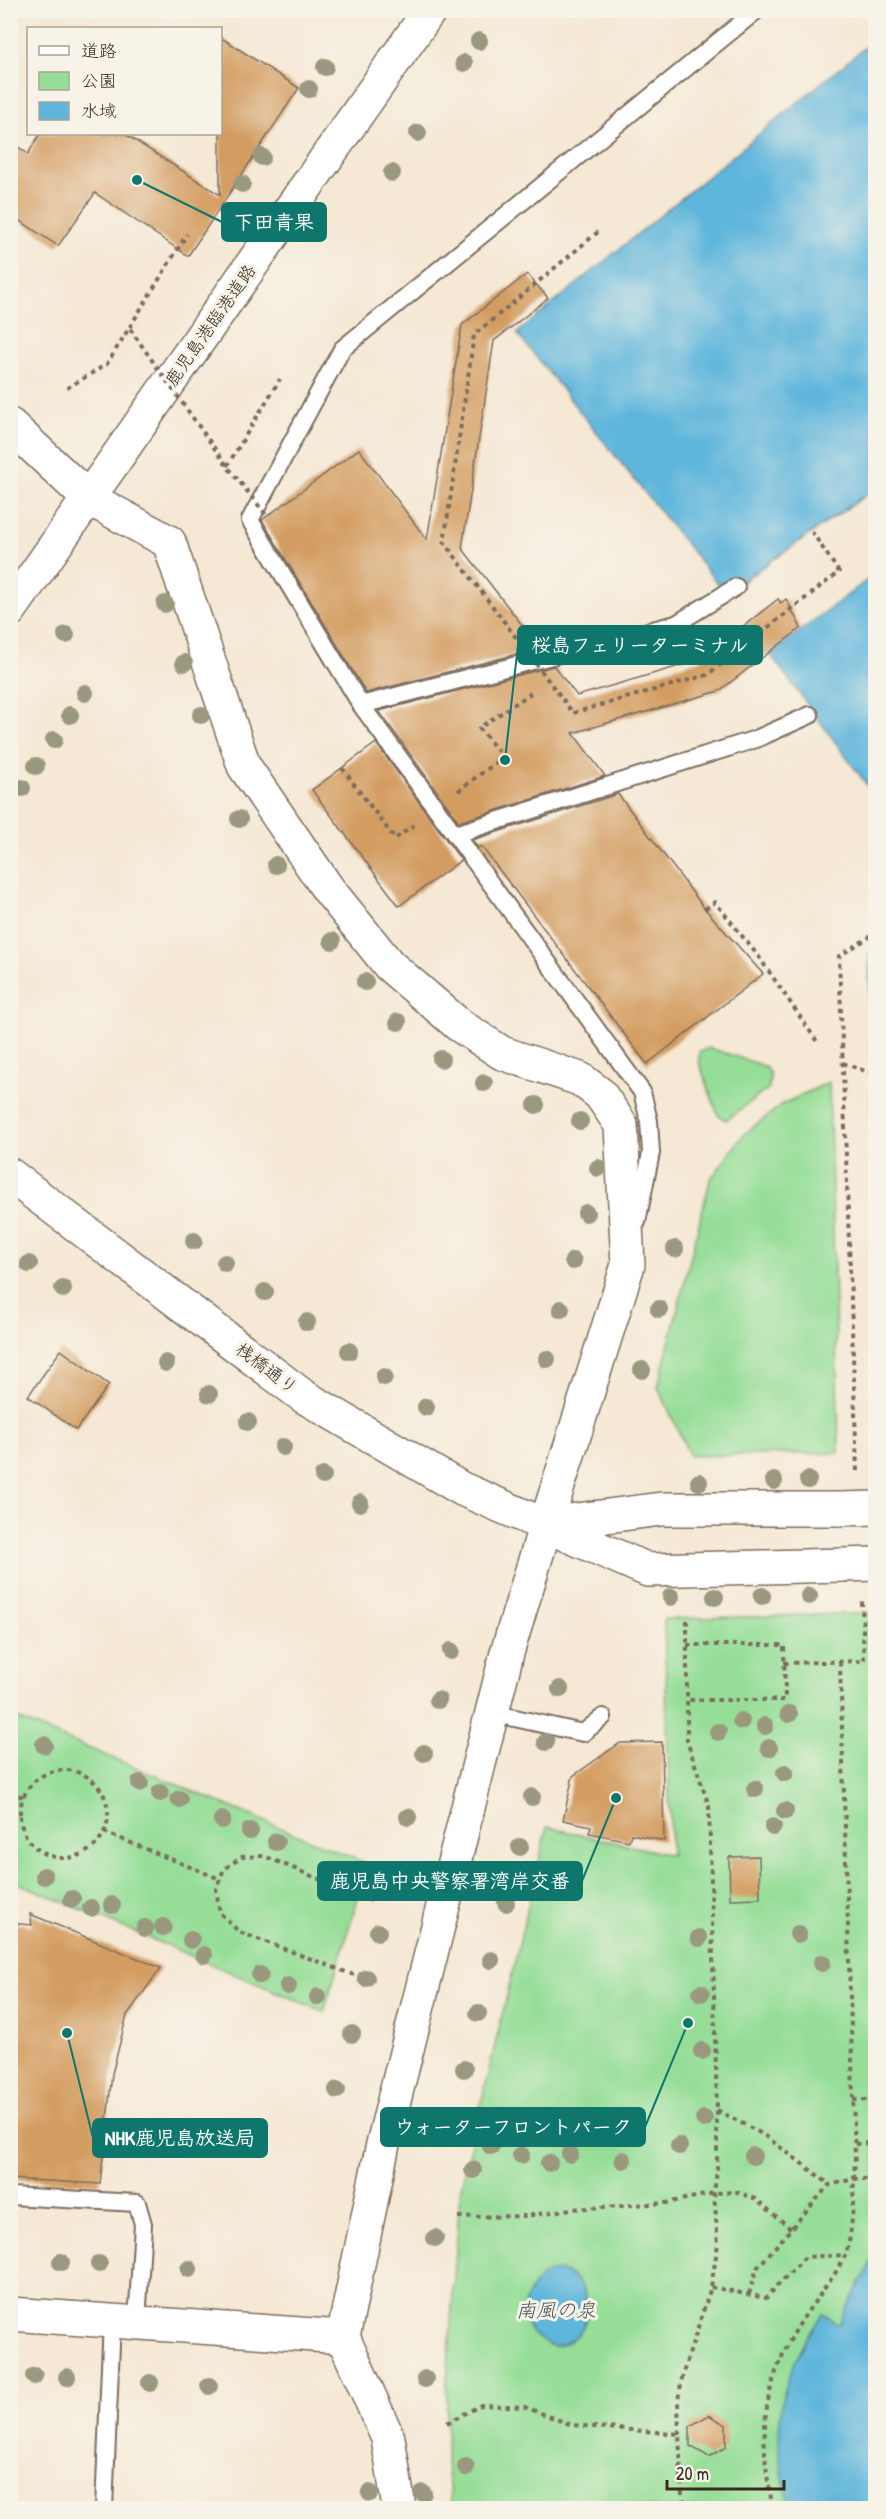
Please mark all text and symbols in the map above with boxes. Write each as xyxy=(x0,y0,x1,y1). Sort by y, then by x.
legend xyxy=(27,27,222,135)
text: 道路 xyxy=(81,38,117,63)
text: 公園 xyxy=(81,68,117,93)
text: 水域 xyxy=(81,98,117,123)
callout: 下田青果 xyxy=(222,203,326,241)
text: 下田青果 xyxy=(234,208,314,235)
street label: 鹿児島港臨港道路 xyxy=(158,259,262,391)
callout: 桜島フェリーターミナル xyxy=(518,626,762,664)
text: 桜島フェリーターミナル xyxy=(531,631,749,658)
street label: 桟橋通り xyxy=(231,1336,303,1400)
callout: 鹿児島中央警察署湾岸交番 xyxy=(318,1862,582,1900)
text: 鹿児島中央警察署湾岸交番 xyxy=(330,1867,570,1894)
callout: ウォーターフロントパーク xyxy=(381,2108,645,2146)
text: ウォーターフロントパーク xyxy=(394,2113,632,2140)
callout: NHK鹿児島放送局 xyxy=(93,2119,267,2157)
text: NHK鹿児島放送局 xyxy=(105,2124,255,2151)
water label: 南風の泉 xyxy=(516,2296,596,2323)
scale bar xyxy=(667,2453,784,2491)
text: 20 m xyxy=(676,2461,709,2486)

